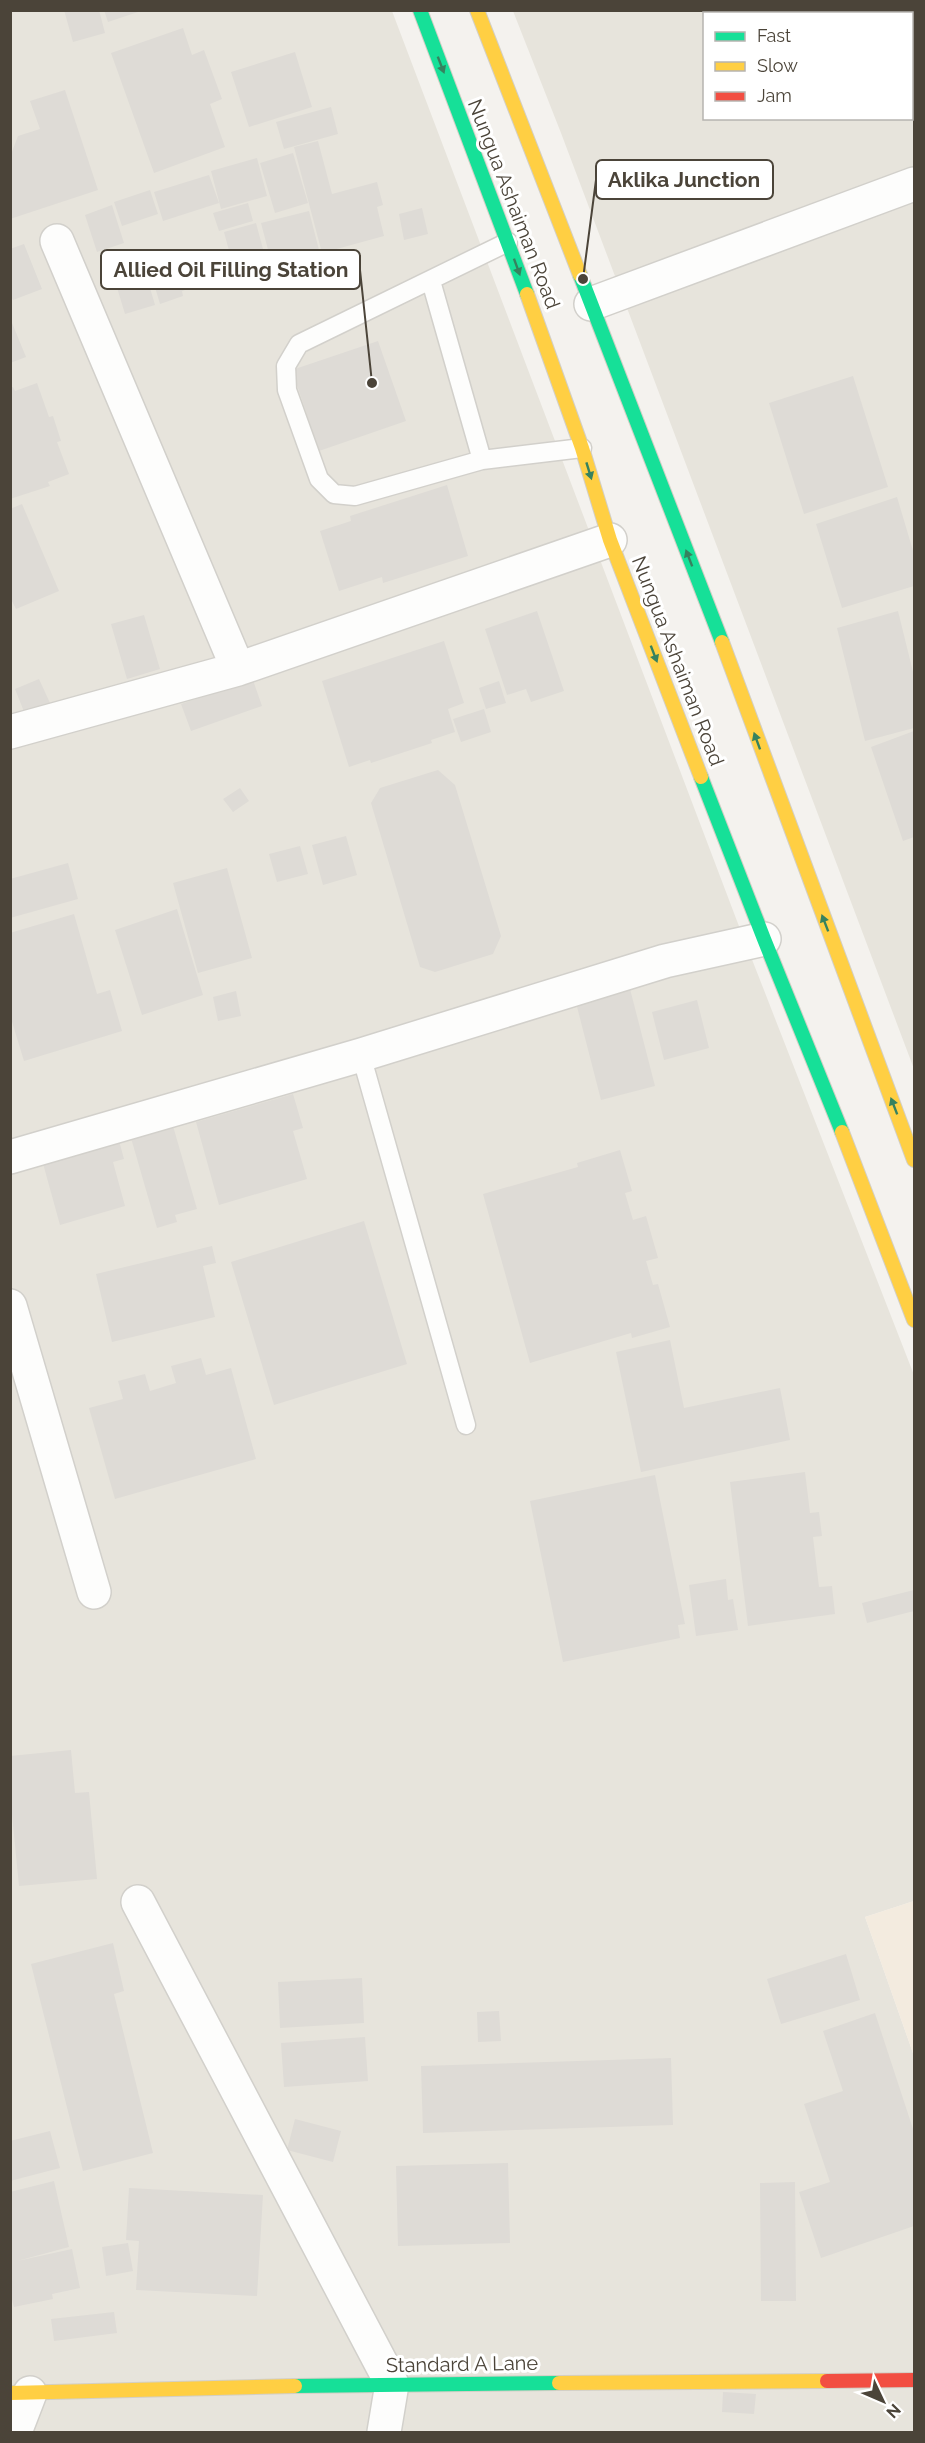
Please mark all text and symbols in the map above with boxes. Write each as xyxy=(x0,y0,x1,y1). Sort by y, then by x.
legend xyxy=(703,12,913,120)
text: Fast xyxy=(757,25,791,46)
text: Slow xyxy=(757,55,798,76)
one-way arrow xyxy=(436,56,446,74)
text: Jam xyxy=(757,85,792,106)
street label: Nungua Ashaiman Road xyxy=(463,96,565,312)
callout: Aklika Junction xyxy=(596,160,773,199)
text: Aklika Junction xyxy=(608,167,760,192)
callout: Allied Oil Filling Station xyxy=(101,250,360,289)
text: Allied Oil Filling Station xyxy=(114,257,348,282)
one-way arrow xyxy=(513,258,523,276)
one-way arrow xyxy=(585,462,594,480)
one-way arrow xyxy=(684,549,693,567)
street label: Nungua Ashaiman Road xyxy=(627,553,729,769)
one-way arrow xyxy=(649,646,659,664)
one-way arrow xyxy=(751,731,761,749)
one-way arrow xyxy=(819,914,829,932)
one-way arrow xyxy=(888,1097,898,1115)
street label: Standard A Lane xyxy=(386,2351,539,2377)
north arrow xyxy=(853,2371,913,2431)
text: N xyxy=(882,2400,905,2422)

